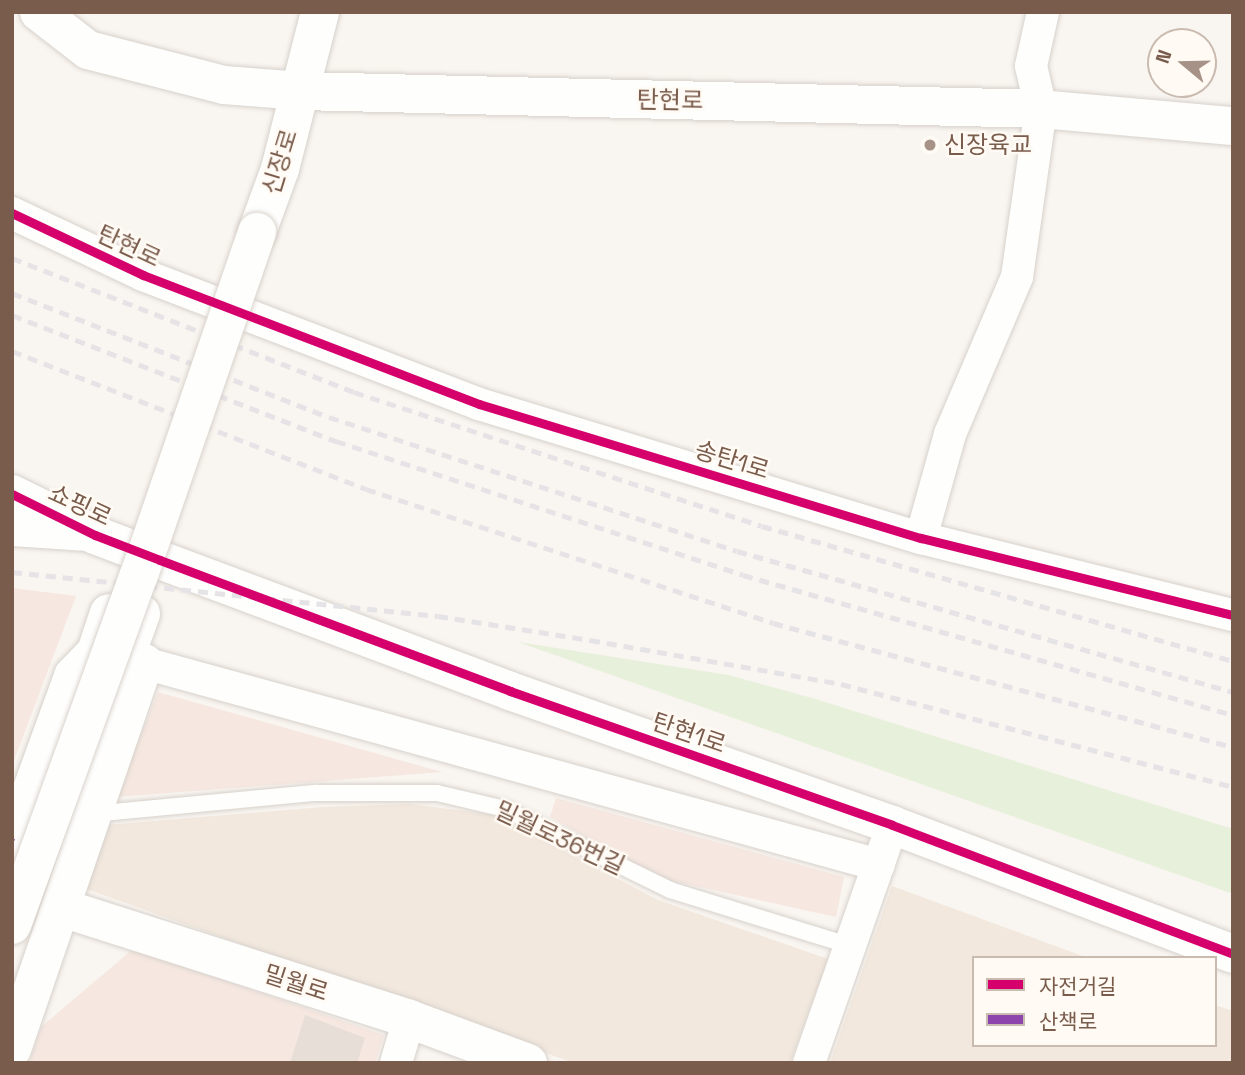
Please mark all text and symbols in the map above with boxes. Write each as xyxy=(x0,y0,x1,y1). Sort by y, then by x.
north arrow xyxy=(1147,28,1217,98)
text: N xyxy=(1150,47,1177,67)
street label: 탄현로 xyxy=(637,85,703,115)
street label: 신장로 xyxy=(257,126,303,198)
place label: 신장육교 xyxy=(944,131,1032,159)
marker: 신장육교 xyxy=(922,137,938,153)
street label: 탄현로 xyxy=(93,219,165,273)
street label: 송탄1로 xyxy=(691,435,773,485)
street label: 쇼핑로 xyxy=(44,478,116,532)
street label: 탄현1로 xyxy=(648,707,730,759)
street label: 밀월로36번길 xyxy=(491,795,629,881)
legend xyxy=(972,956,1217,1047)
street label: 밀월로 xyxy=(260,959,332,1007)
text: 자전거길 xyxy=(1039,973,1116,1000)
text: 산책로 xyxy=(1039,1008,1097,1035)

